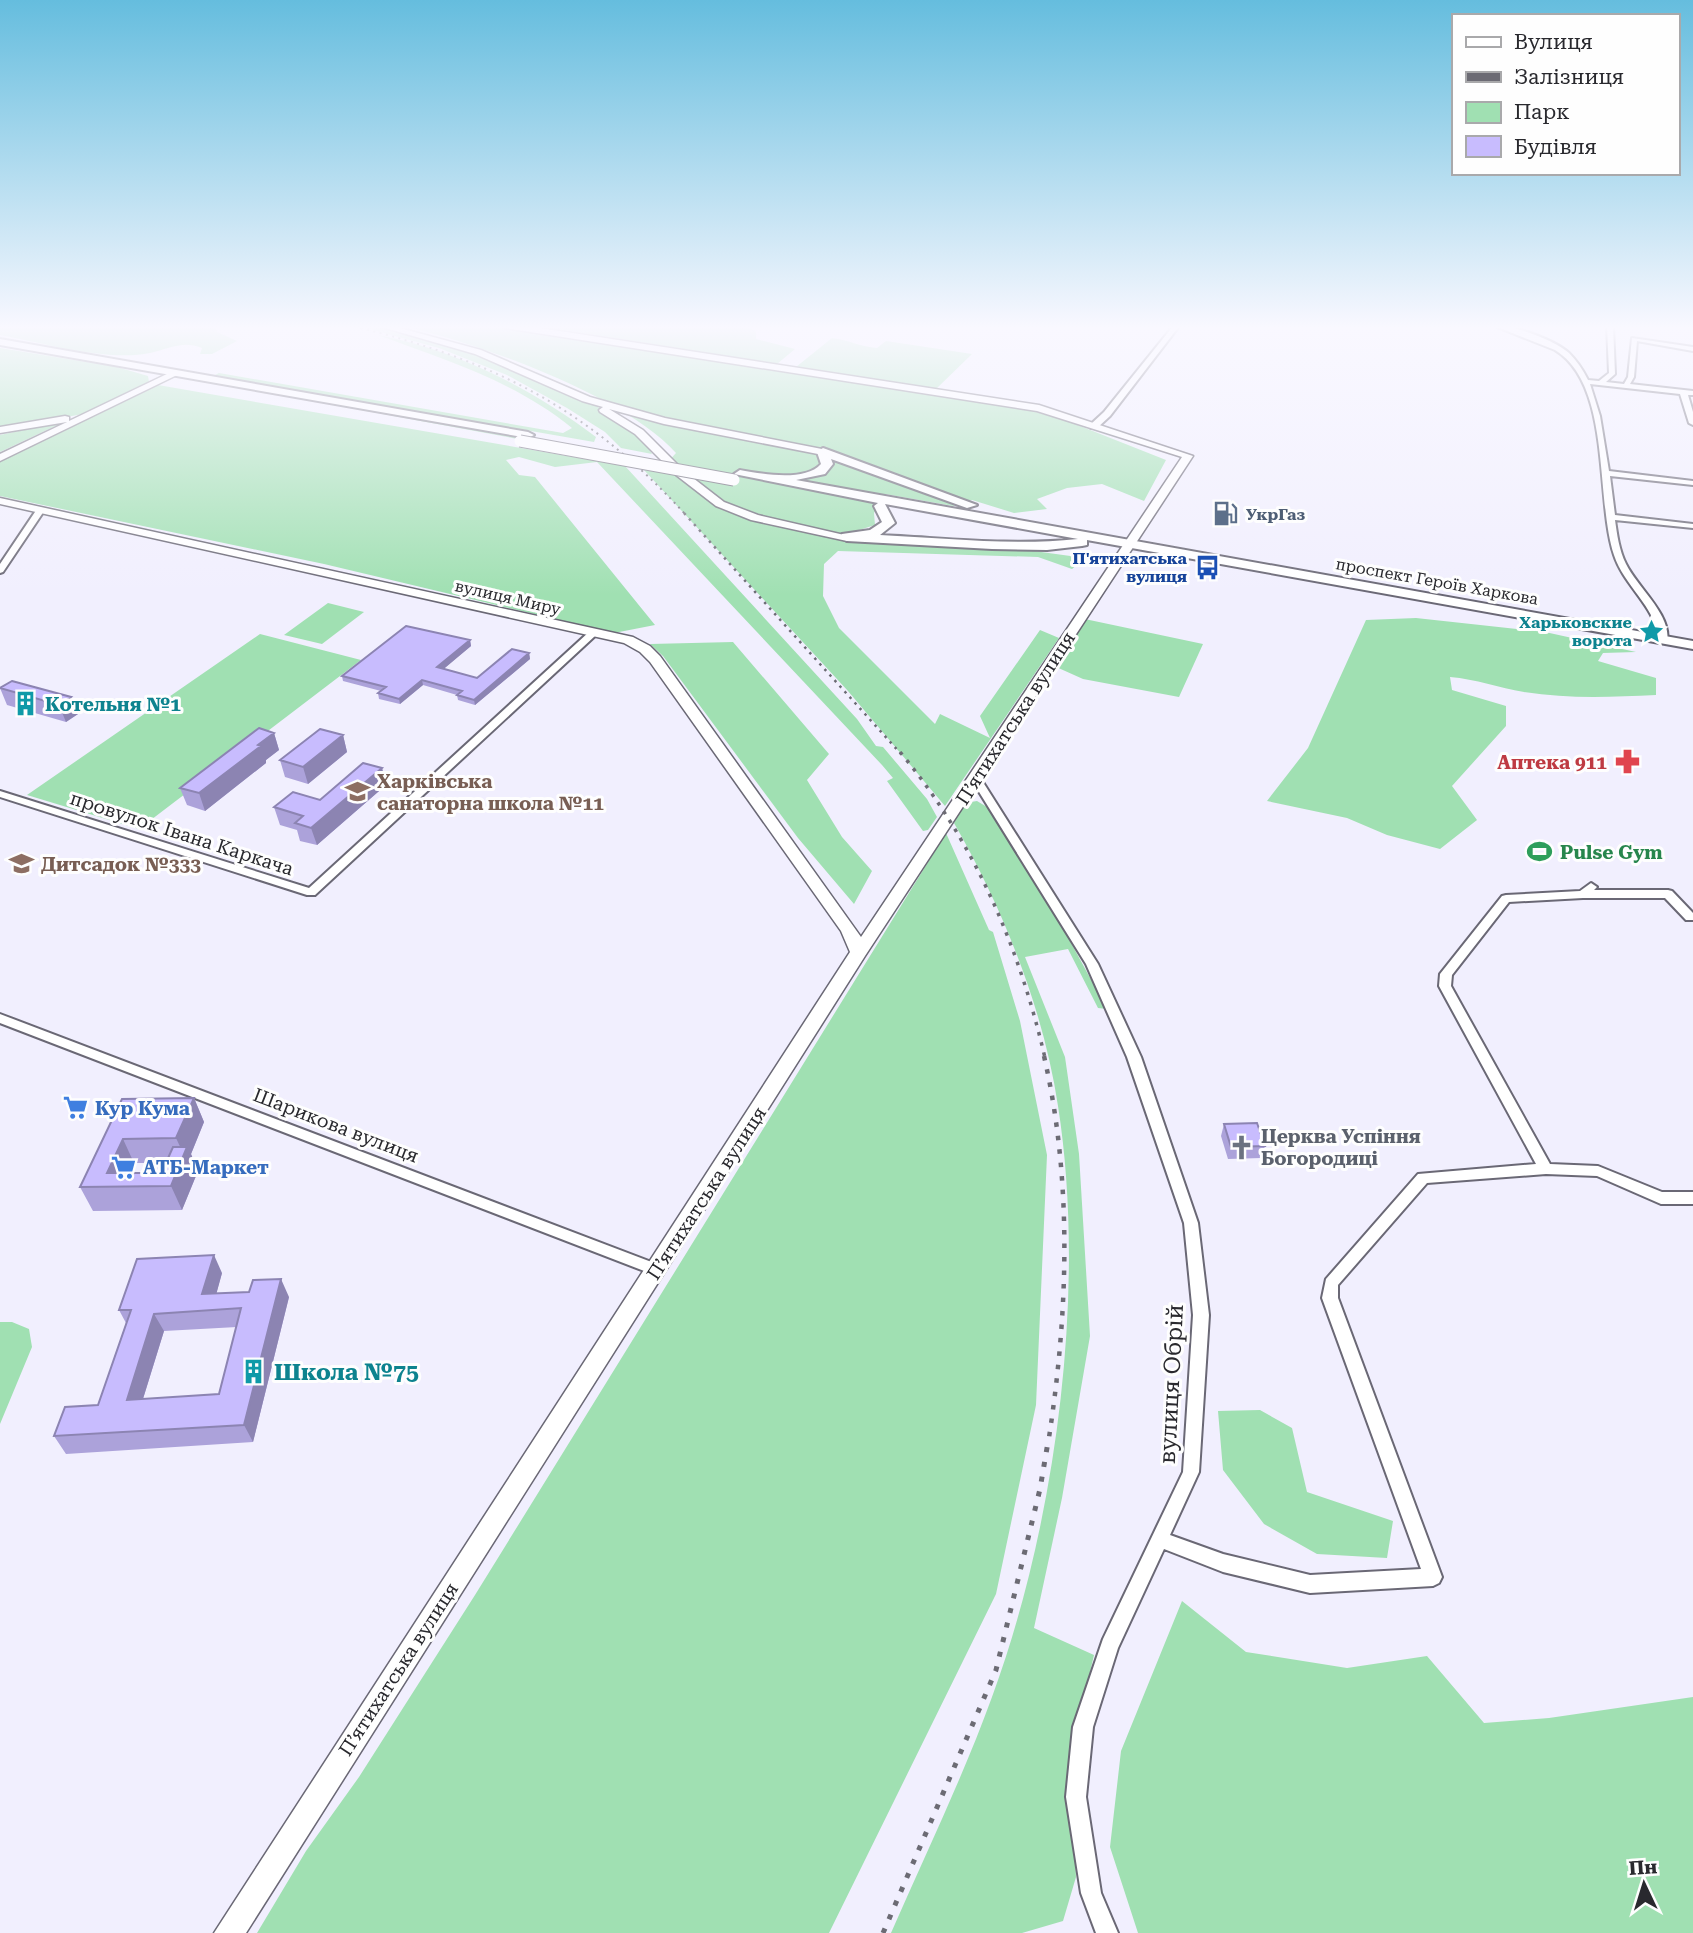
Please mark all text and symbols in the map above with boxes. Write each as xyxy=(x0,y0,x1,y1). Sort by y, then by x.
legend xyxy=(1452,14,1679,175)
text: Вулиця xyxy=(1514,30,1593,54)
text: Залізниця xyxy=(1514,65,1624,89)
text: Парк xyxy=(1514,100,1570,124)
text: Будівля xyxy=(1514,135,1597,159)
fuel station icon: УкрГаз xyxy=(1212,500,1240,528)
place label: УкрГаз xyxy=(1246,505,1305,524)
place label: П'ятихатська вулиця xyxy=(1073,549,1188,586)
bus stop icon: П'ятихатська вулиця xyxy=(1193,553,1221,581)
street label: проспект Героїв Харкова xyxy=(1334,554,1540,609)
street label: вулиця Миру xyxy=(453,576,563,619)
place label: Харьковские ворота xyxy=(1519,613,1633,650)
place icon: Харьковские ворота xyxy=(1638,617,1666,645)
street label: П’ятихатська вулиця xyxy=(951,627,1080,809)
building icon: Котельня №1 xyxy=(11,690,39,718)
place label: Котельня №1 xyxy=(45,693,181,716)
pharmacy icon: Аптека 911 xyxy=(1613,748,1641,776)
place label: Аптека 911 xyxy=(1497,751,1607,774)
place label: Харківська санаторна школа №11 xyxy=(377,770,604,815)
school or university icon: Харківська санаторна школа №11 xyxy=(343,778,371,806)
street label: провулок Івана Каркача xyxy=(67,786,297,881)
sports icon: Pulse Gym xyxy=(1526,838,1554,866)
place label: Pulse Gym xyxy=(1560,841,1663,864)
school or university icon: Дитсадок №333 xyxy=(7,850,35,878)
place label: Дитсадок №333 xyxy=(41,853,201,876)
street label: Шарикова вулиця xyxy=(250,1083,422,1168)
supermarket icon: Кур Кума xyxy=(61,1094,89,1122)
place label: Кур Кума xyxy=(95,1097,190,1120)
street label: П’ятихатська вулиця xyxy=(642,1102,771,1284)
place label: Церква Успіння Богородиці xyxy=(1261,1125,1421,1170)
church icon: Церква Успіння Богородиці xyxy=(1227,1133,1255,1161)
supermarket icon: АТБ-Маркет xyxy=(109,1153,137,1181)
place label: АТБ-Маркет xyxy=(143,1156,269,1179)
street label: вулиця Обрій xyxy=(1154,1303,1189,1465)
building icon: Школа №75 xyxy=(240,1358,268,1386)
place label: Школа №75 xyxy=(274,1359,419,1386)
street label: П’ятихатська вулиця xyxy=(334,1578,463,1760)
north arrow xyxy=(1609,1849,1679,1919)
text: Пн xyxy=(1628,1855,1658,1880)

